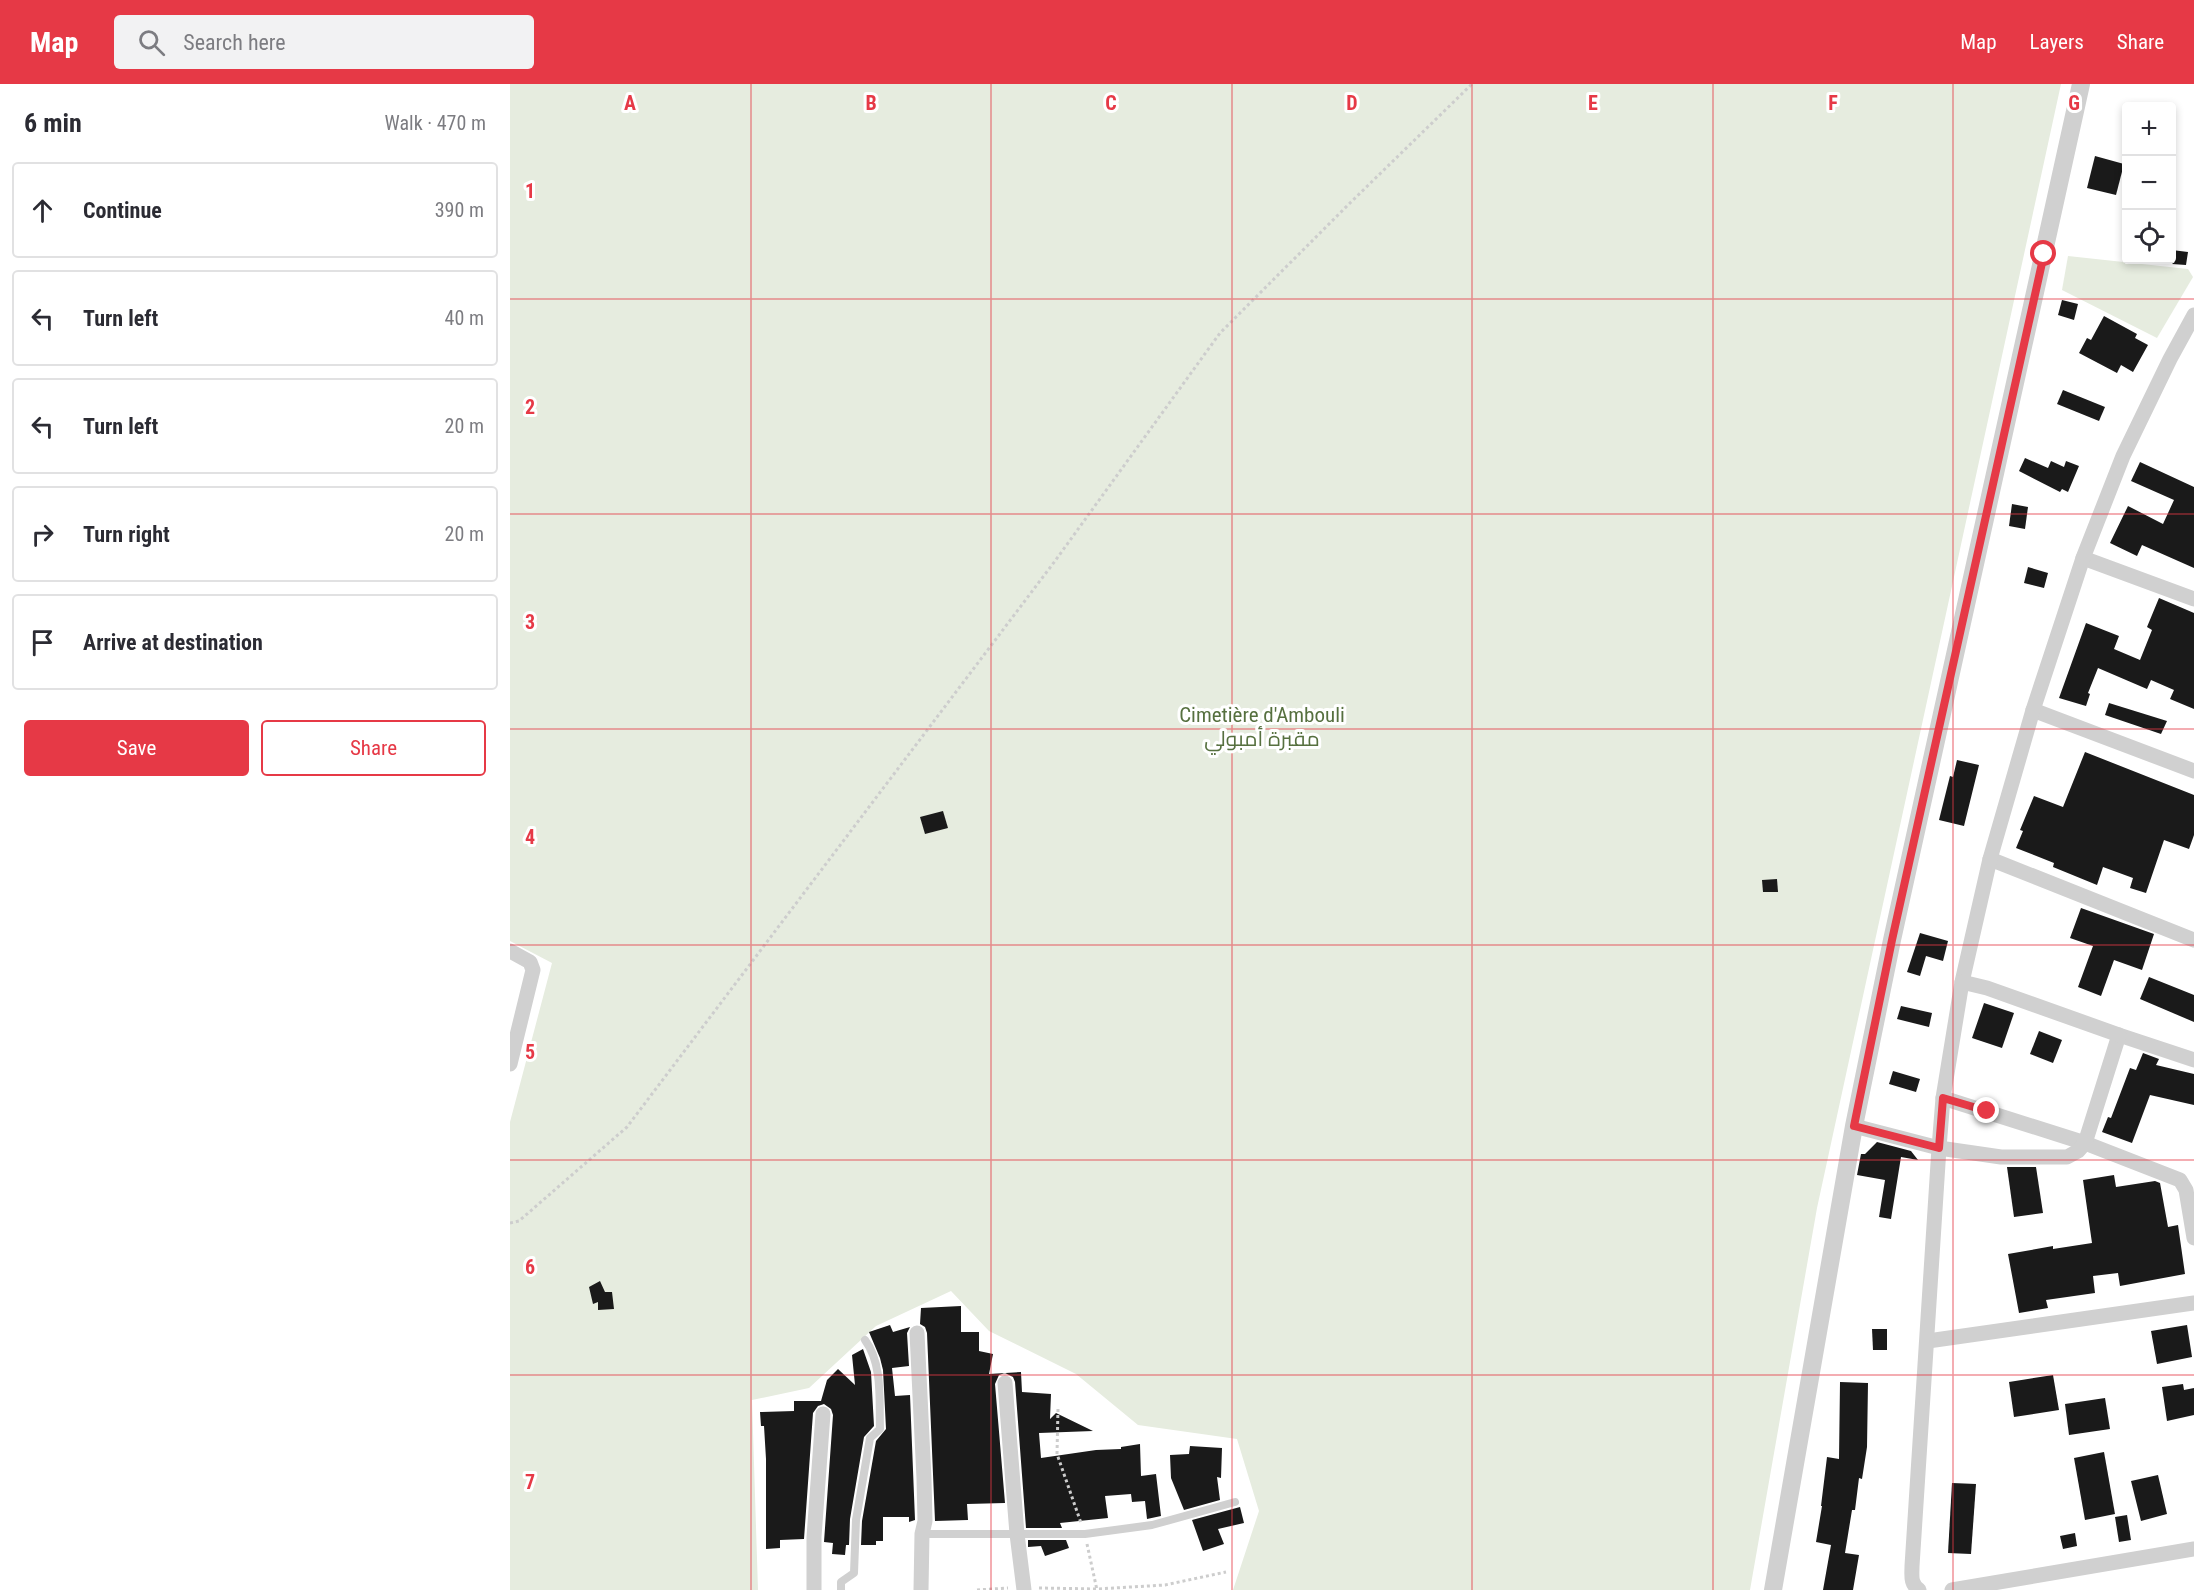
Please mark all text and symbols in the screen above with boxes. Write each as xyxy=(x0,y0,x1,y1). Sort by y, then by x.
search box xyxy=(114,15,534,69)
text: Map xyxy=(30,26,78,59)
icon: search xyxy=(135,26,168,59)
text: Search here xyxy=(183,30,286,55)
text: Map xyxy=(1960,30,1997,54)
text: Layers xyxy=(2030,30,2084,54)
text: Share xyxy=(2117,30,2164,54)
text: A xyxy=(624,91,636,115)
text: B xyxy=(865,91,877,115)
text: C xyxy=(1105,91,1117,115)
text: D xyxy=(1346,91,1358,115)
text: E xyxy=(1588,91,1598,115)
text: F xyxy=(1828,91,1838,115)
text: G xyxy=(2068,91,2080,115)
map controls xyxy=(2122,102,2176,264)
button: + xyxy=(2122,102,2176,156)
text: 6 min xyxy=(24,108,82,138)
text: Walk · 470 m xyxy=(385,111,486,135)
button: − xyxy=(2122,156,2176,210)
text: 1 xyxy=(525,179,535,203)
icon: ahead xyxy=(26,194,59,227)
text: Continue xyxy=(83,198,162,223)
text: 390 m xyxy=(435,198,484,222)
button: locate xyxy=(2122,210,2176,264)
route start xyxy=(2030,240,2056,266)
icon: left xyxy=(26,302,59,335)
text: Turn left xyxy=(83,306,158,331)
text: 40 m xyxy=(445,306,484,330)
text: 2 xyxy=(525,395,535,419)
icon: left xyxy=(26,410,59,443)
text: Turn left xyxy=(83,414,158,439)
text: 20 m xyxy=(445,414,484,438)
icon: right xyxy=(26,518,59,551)
text: Turn right xyxy=(83,522,170,547)
text: 20 m xyxy=(445,522,484,546)
text: 3 xyxy=(525,610,535,634)
icon: arrive xyxy=(26,626,59,659)
text: Arrive at destination xyxy=(83,630,263,655)
park label: Cimetière d'Ambouli مقبرة أمبولي xyxy=(1179,703,1345,755)
button: Save xyxy=(24,720,249,776)
button: Share xyxy=(261,720,486,776)
text: 4 xyxy=(525,825,535,849)
text: 5 xyxy=(525,1040,535,1064)
route end xyxy=(1973,1097,1999,1123)
text: 6 xyxy=(525,1255,535,1279)
text: 7 xyxy=(525,1470,535,1494)

